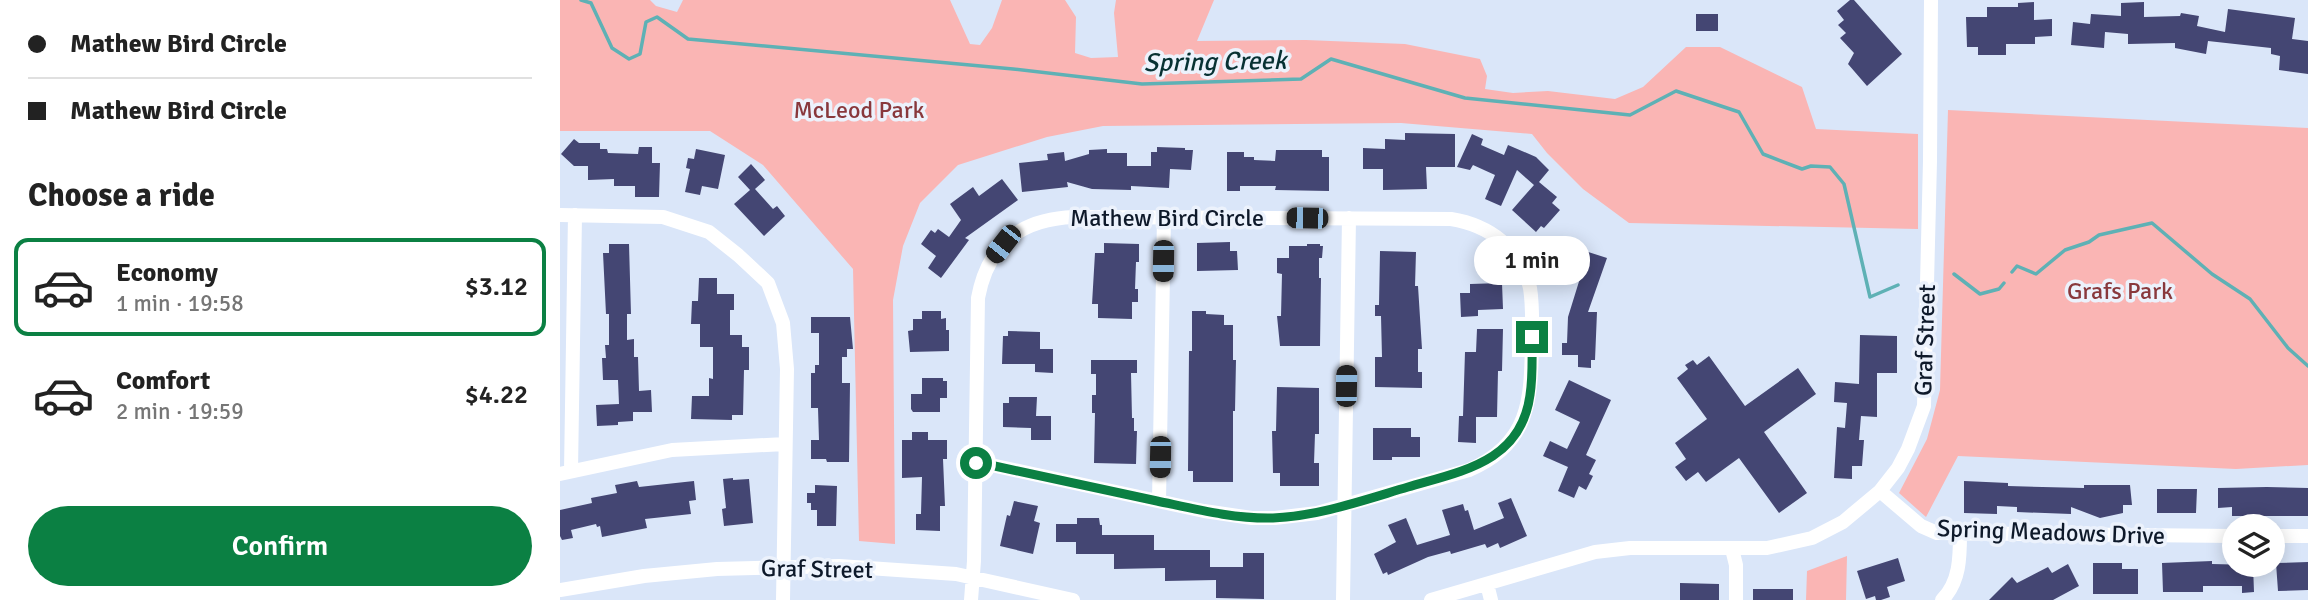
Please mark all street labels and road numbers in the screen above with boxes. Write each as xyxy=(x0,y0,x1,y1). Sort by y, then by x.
street label: Mathew Bird Circle xyxy=(1070,203,1264,233)
street label: Graf Street xyxy=(1908,283,1942,397)
street label: Spring Meadows Drive xyxy=(1937,513,2165,551)
street label: Graf Street xyxy=(761,553,873,585)

